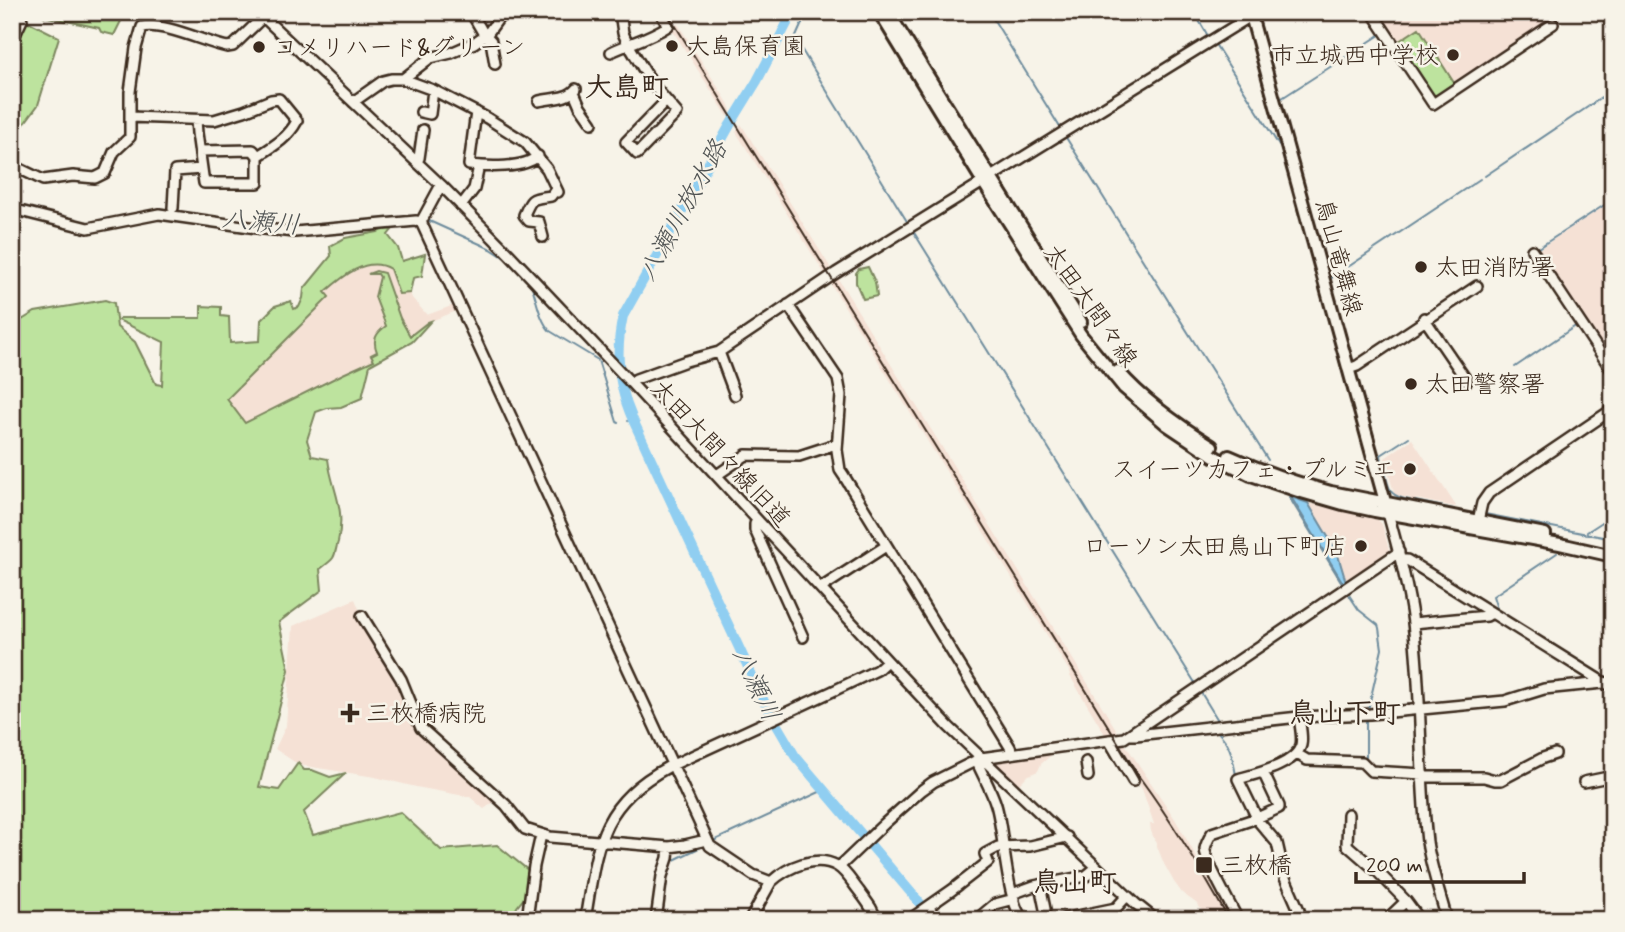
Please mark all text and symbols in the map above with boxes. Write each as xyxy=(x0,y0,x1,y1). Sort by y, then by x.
place label: 大島保育園 xyxy=(686,32,806,63)
place label: コメリハード&グリーン xyxy=(273,33,525,64)
marker: 大島保育園 xyxy=(664,38,680,54)
marker: コメリハード&グリーン xyxy=(251,39,267,55)
place label: 市立城西中学校 xyxy=(1271,41,1439,72)
marker: 市立城西中学校 xyxy=(1445,47,1461,63)
district label: 大島町 xyxy=(585,70,669,107)
water label: 八瀬川放水路 xyxy=(631,133,737,287)
street label: 鳥山竜舞線 xyxy=(1307,195,1368,319)
water label: 八瀬川 xyxy=(220,203,301,243)
street label: 太田大間々線 xyxy=(1036,238,1144,374)
place label: 太田消防署 xyxy=(1435,253,1555,284)
marker: 太田消防署 xyxy=(1413,259,1429,275)
place label: 太田警察署 xyxy=(1425,370,1545,401)
street label: 太田大間々線旧道 xyxy=(643,373,797,535)
marker: 太田警察署 xyxy=(1403,376,1419,392)
place label: スイーツカフェ・プルミエ xyxy=(1112,455,1396,486)
marker: スイーツカフェ・プルミエ xyxy=(1402,461,1418,477)
place label: ローソン太田鳥山下町店 xyxy=(1083,532,1347,563)
marker: ローソン太田鳥山下町店 xyxy=(1353,538,1369,554)
water label: 八瀬川 xyxy=(723,642,787,727)
district label: 鳥山下町 xyxy=(1289,696,1401,733)
place label: 三枚橋病院 xyxy=(366,699,486,730)
marker: 三枚橋病院 xyxy=(340,703,360,723)
scale bar xyxy=(1356,841,1524,885)
place label: 三枚橋 xyxy=(1220,851,1292,882)
text: 200 m xyxy=(1366,852,1423,880)
marker: 三枚橋 xyxy=(1194,855,1214,875)
district label: 鳥山町 xyxy=(1033,865,1117,902)

